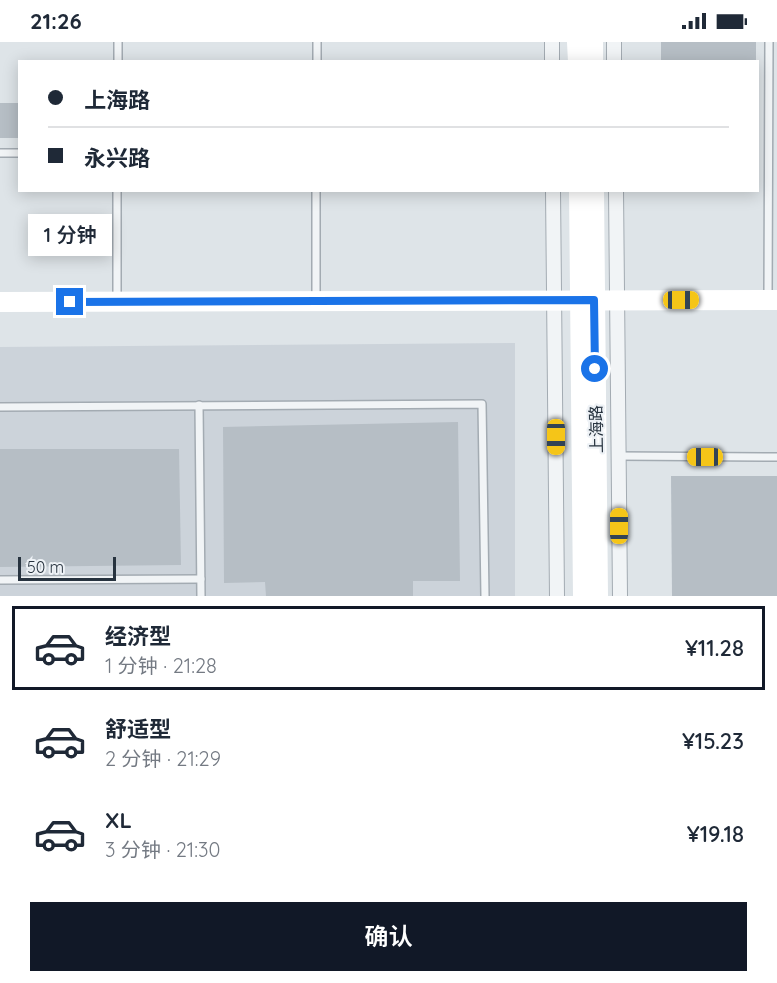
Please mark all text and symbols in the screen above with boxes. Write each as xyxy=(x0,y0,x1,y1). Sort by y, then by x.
text: 21:26 xyxy=(30,7,82,35)
text: 上海路 xyxy=(84,86,150,114)
text: 永兴路 xyxy=(84,144,150,172)
callout: 1 分钟 xyxy=(28,215,112,257)
text: 1 分钟 xyxy=(43,222,97,247)
route end xyxy=(56,288,83,315)
car xyxy=(663,291,699,309)
route start xyxy=(581,355,608,382)
street label: 上海路 xyxy=(586,405,606,453)
car xyxy=(547,419,565,455)
car xyxy=(687,448,723,466)
car xyxy=(610,508,628,544)
scale bar xyxy=(18,554,116,582)
text: 50 m xyxy=(27,557,64,577)
icon: car xyxy=(33,621,87,675)
text: 经济型 xyxy=(105,622,171,650)
text: ¥11.28 xyxy=(685,634,744,662)
text: 1 分钟 · 21:28 xyxy=(105,653,217,678)
icon: car xyxy=(33,714,87,768)
text: 舒适型 xyxy=(105,715,171,743)
text: ¥15.23 xyxy=(682,727,744,755)
text: 2 分钟 · 21:29 xyxy=(105,746,221,771)
text: XL xyxy=(105,806,132,834)
icon: car xyxy=(33,807,87,861)
text: ¥19.18 xyxy=(687,820,744,848)
text: 3 分钟 · 21:30 xyxy=(105,837,220,862)
button: 确认 xyxy=(30,902,747,971)

